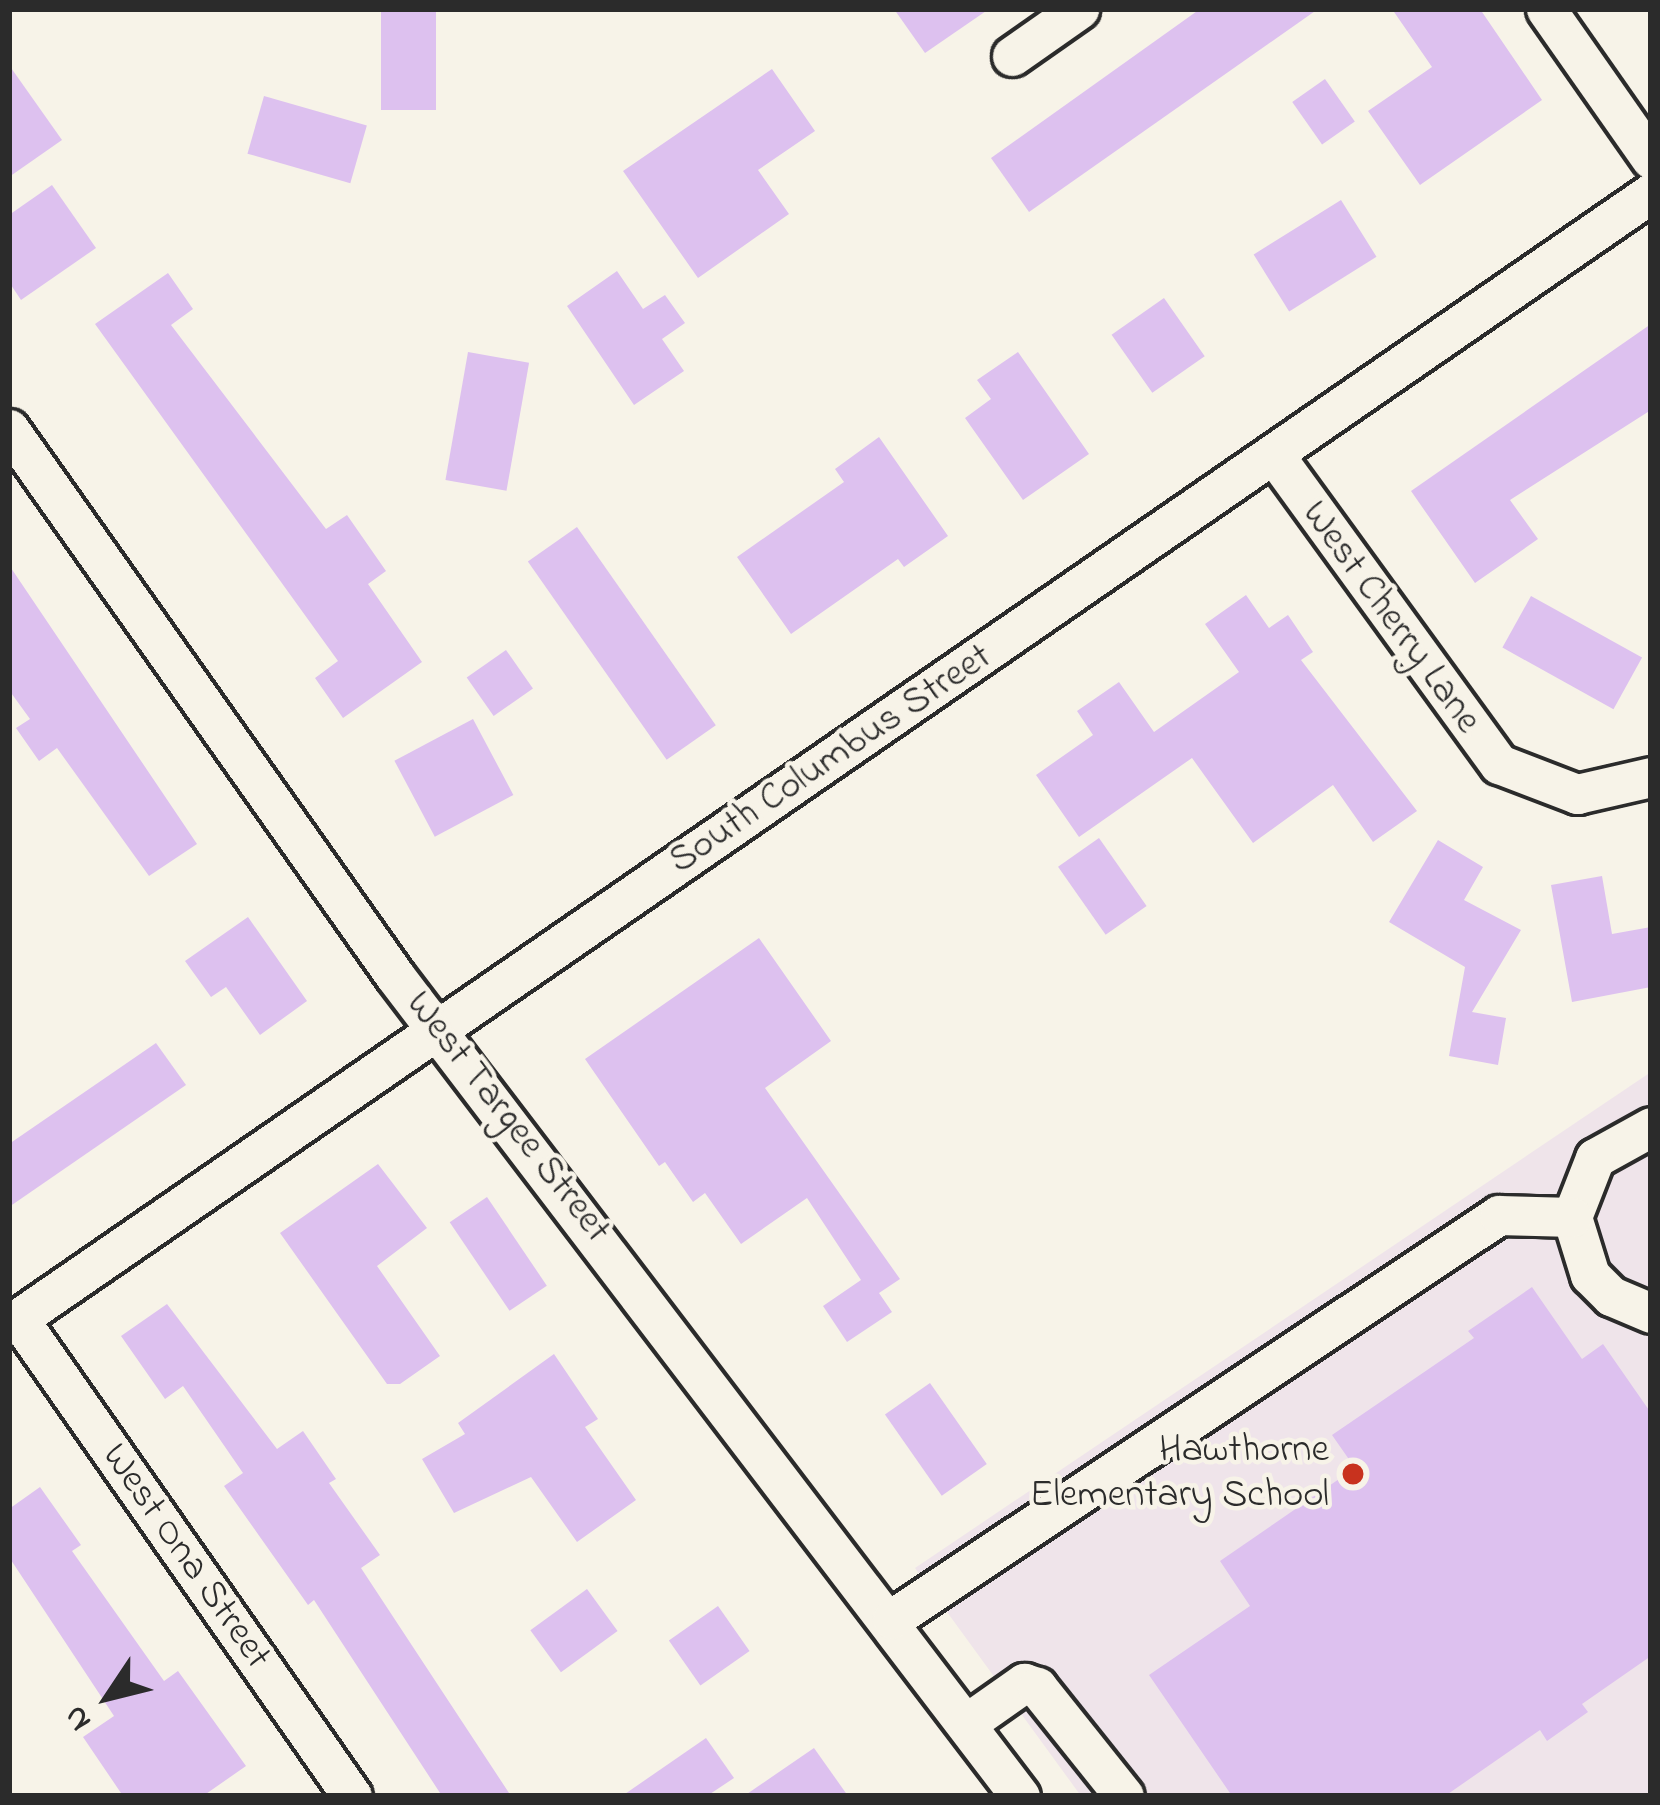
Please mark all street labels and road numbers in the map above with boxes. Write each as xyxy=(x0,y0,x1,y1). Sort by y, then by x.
street label: West Cherry Lane xyxy=(1290,493,1490,743)
street label: South Columbus Street xyxy=(661,635,1001,885)
street label: West Targee Street xyxy=(394,983,620,1253)
street label: West Ona Street xyxy=(90,1435,280,1679)

